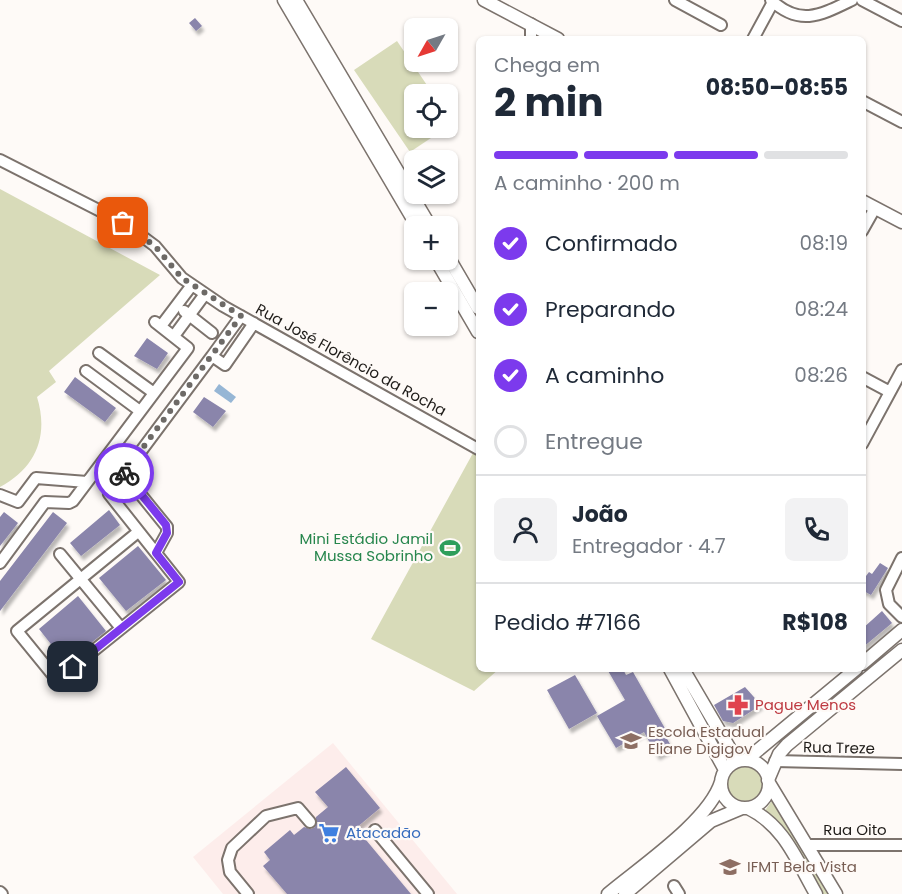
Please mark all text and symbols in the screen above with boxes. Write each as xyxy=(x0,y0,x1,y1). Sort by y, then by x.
north arrow xyxy=(404,18,458,72)
map controls xyxy=(404,18,458,336)
text: Chega em xyxy=(494,51,600,79)
text: 08:50–08:55 xyxy=(706,72,848,103)
text: 2 min xyxy=(494,75,604,130)
button: locate xyxy=(404,84,458,138)
button: layers xyxy=(404,150,458,204)
text: A caminho · 200 m xyxy=(494,169,680,197)
pin xyxy=(97,197,148,248)
icon: bag xyxy=(106,206,139,239)
button: + xyxy=(404,216,458,270)
icon: check xyxy=(494,227,527,260)
text: Confirmado xyxy=(545,228,678,259)
text: 08:19 xyxy=(800,229,848,257)
button: − xyxy=(404,282,458,336)
icon: check xyxy=(494,293,527,326)
text: Preparando xyxy=(545,294,675,325)
text: 08:24 xyxy=(794,295,848,323)
street label: Rua José Florêncio da Rocha xyxy=(252,298,450,421)
icon: check xyxy=(494,359,527,392)
text: A caminho xyxy=(545,360,664,391)
text: 08:26 xyxy=(794,361,848,389)
text: Entregue xyxy=(545,426,643,457)
courier xyxy=(94,443,154,503)
icon: bike xyxy=(108,457,141,490)
button: person xyxy=(494,498,557,561)
button: phone xyxy=(785,498,848,561)
text: João xyxy=(572,499,628,530)
place label: Mini Estádio Jamil Mussa Sobrinho xyxy=(300,528,433,566)
text: Entregador · 4.7 xyxy=(572,532,726,560)
sports icon: Mini Estádio Jamil Mussa Sobrinho xyxy=(438,536,462,560)
text: Pedido #7166 xyxy=(494,607,641,638)
text: R$108 xyxy=(782,607,848,638)
pin xyxy=(47,641,98,692)
icon: home xyxy=(56,650,89,683)
pharmacy icon: Pague Menos xyxy=(726,693,750,717)
place label: Pague Menos xyxy=(755,694,856,715)
place label: Escola Estadual Eliane Digigov xyxy=(648,721,765,759)
school or university icon: Escola Estadual Eliane Digigov xyxy=(619,729,643,753)
street label: Rua Treze xyxy=(803,736,875,759)
street label: Rua Oito xyxy=(823,819,887,840)
supermarket icon: Atacadão xyxy=(317,821,341,845)
place label: Atacadão xyxy=(346,822,421,843)
school or university icon: IFMT Bela Vista xyxy=(718,855,742,879)
place label: IFMT Bela Vista xyxy=(747,856,857,877)

